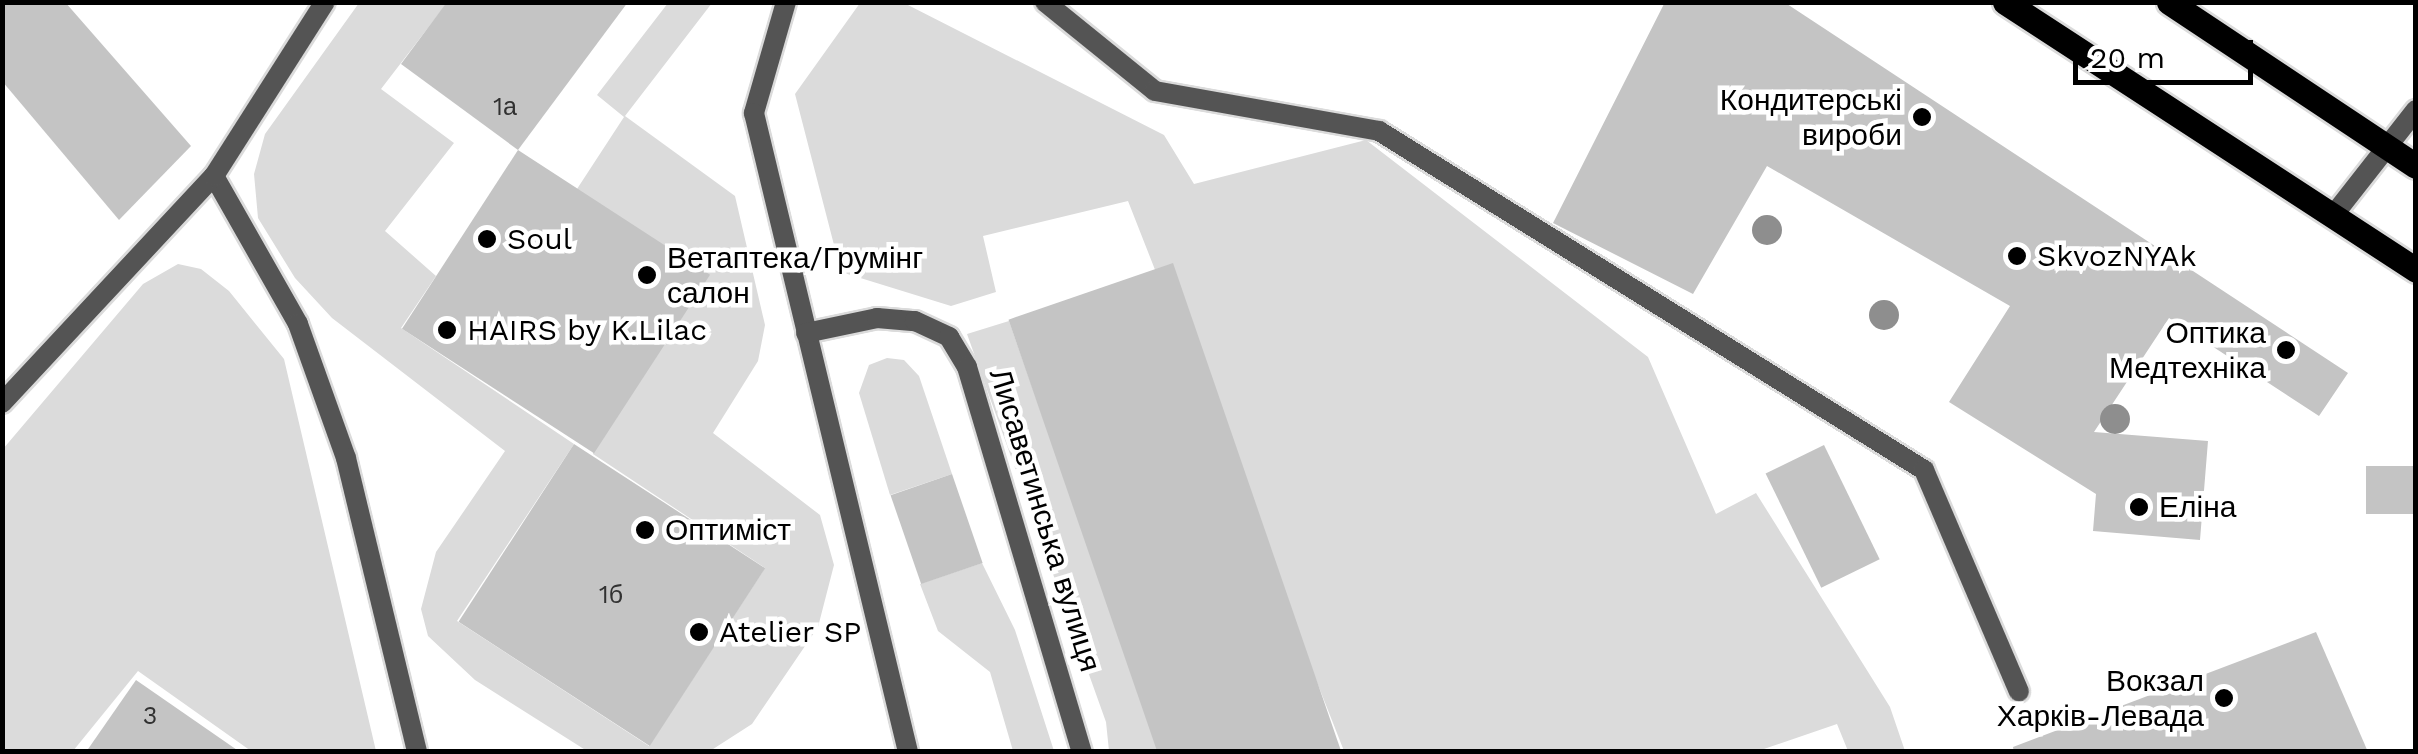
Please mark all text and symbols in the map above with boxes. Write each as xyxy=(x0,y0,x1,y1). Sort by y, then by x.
scale bar xyxy=(2078,20,2258,82)
text: 20 m xyxy=(2090,40,2165,75)
place label: Кондитерські вироби xyxy=(1720,82,1902,152)
house number: 1а xyxy=(493,92,517,122)
marker: Кондитерські вироби xyxy=(1911,106,1933,128)
place label: Soul xyxy=(507,221,572,257)
marker: Soul xyxy=(476,228,498,250)
place label: SkvozNYAk xyxy=(2037,238,2197,274)
place label: Ветаптека/Грумінг салон xyxy=(667,240,923,310)
marker: SkvozNYAk xyxy=(2006,245,2028,267)
marker: Ветаптека/Грумінг салон xyxy=(636,264,658,286)
place label: HAIRS by K.Lilac xyxy=(467,312,708,348)
place label: Оптика Медтехніка xyxy=(2109,315,2266,386)
marker: HAIRS by K.Lilac xyxy=(436,319,458,341)
marker: Оптика Медтехніка xyxy=(2275,339,2297,361)
street label: Лисаветинська вулиця xyxy=(982,364,1108,676)
place label: Еліна xyxy=(2159,489,2236,525)
marker: Еліна xyxy=(2128,496,2150,518)
place label: Оптиміст xyxy=(665,512,791,548)
marker: Оптиміст xyxy=(634,519,656,541)
house number: 1б xyxy=(599,580,623,610)
place label: Atelier SP xyxy=(719,614,862,650)
marker: Atelier SP xyxy=(688,621,710,643)
place label: Вокзал Харків-Левада xyxy=(1997,663,2204,734)
marker: Вокзал Харків-Левада xyxy=(2213,687,2235,709)
house number: 3 xyxy=(143,701,157,731)

